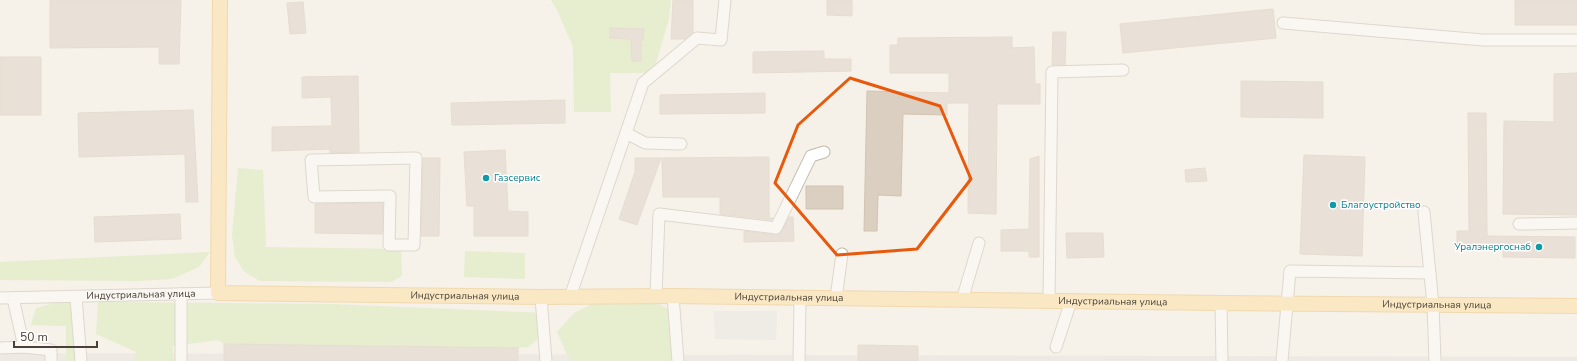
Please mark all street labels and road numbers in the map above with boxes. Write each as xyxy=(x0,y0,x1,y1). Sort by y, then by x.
street label: Индустриальная улица xyxy=(86,287,196,303)
street label: Индустриальная улица xyxy=(410,288,520,304)
street label: Индустриальная улица xyxy=(734,290,844,305)
street label: Индустриальная улица xyxy=(1058,294,1168,309)
street label: Индустриальная улица xyxy=(1382,297,1491,312)

